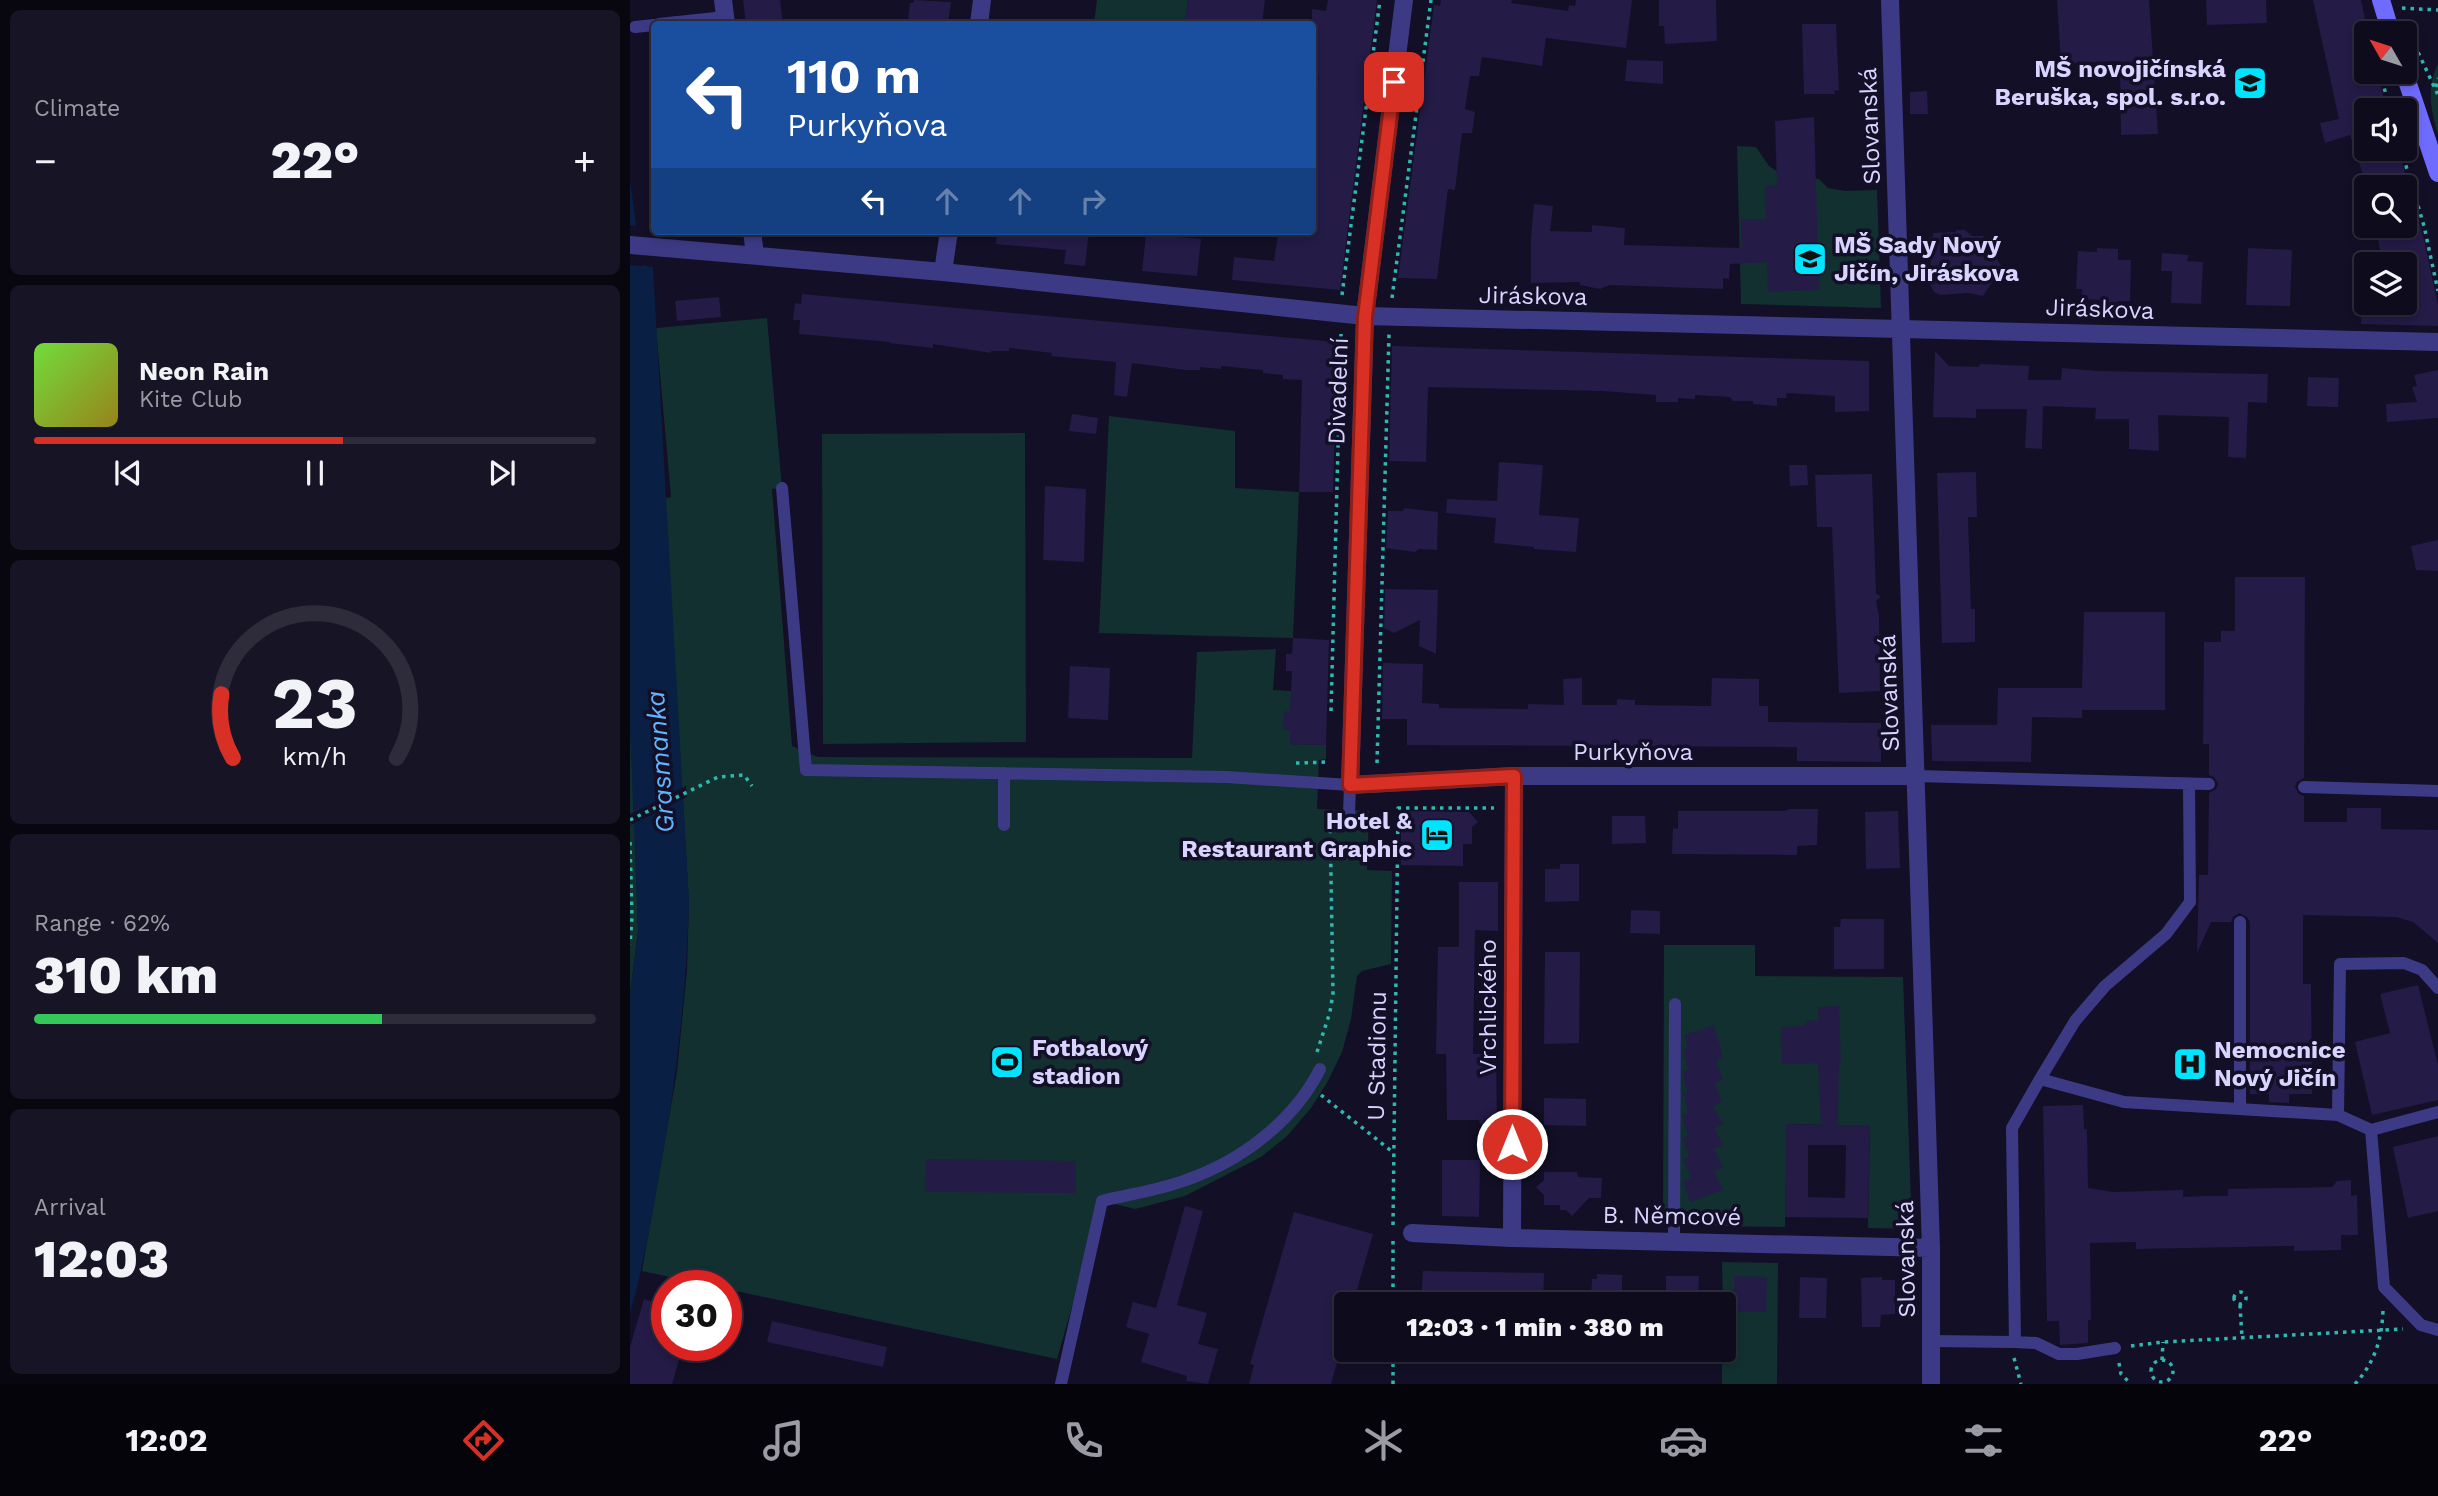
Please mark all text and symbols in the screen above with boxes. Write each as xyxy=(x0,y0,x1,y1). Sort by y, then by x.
north arrow xyxy=(2354,21,2417,84)
map controls xyxy=(2354,21,2417,315)
text: 110 m xyxy=(787,47,921,105)
icon: left xyxy=(672,49,763,140)
pin xyxy=(1364,52,1424,112)
place label: MŠ novojičínská Beruška, spol. s.r.o. xyxy=(1995,55,2226,111)
icon: arrive xyxy=(1375,63,1413,101)
school or university icon: MŠ novojičínská Beruška, spol. s.r.o. xyxy=(2231,64,2269,102)
street label: Slovanská xyxy=(1854,67,1886,185)
text: Climate xyxy=(34,95,120,122)
button: sound xyxy=(2354,98,2417,161)
text: Purkyňova xyxy=(787,106,947,144)
text: 22° xyxy=(271,130,359,191)
text: − xyxy=(34,139,57,183)
text: + xyxy=(573,139,596,183)
button: search xyxy=(2354,175,2417,238)
icon: left xyxy=(855,182,893,220)
icon: ahead xyxy=(928,182,966,220)
icon: ahead xyxy=(1001,182,1039,220)
icon: right xyxy=(1074,182,1112,220)
place label: MŠ Sady Nový Jičín, Jiráskova xyxy=(1834,231,2019,287)
school or university icon: MŠ Sady Nový Jičín, Jiráskova xyxy=(1791,240,1829,278)
button: layers xyxy=(2354,252,2417,315)
street label: Jiráskova xyxy=(1478,281,1588,311)
street label: Jiráskova xyxy=(2045,293,2155,325)
street label: Divadelní xyxy=(1322,337,1354,445)
text: Neon Rain xyxy=(139,356,269,386)
text: Kite Club xyxy=(139,386,242,413)
icon: previous xyxy=(109,454,147,492)
icon: pause xyxy=(296,454,334,492)
icon: next xyxy=(483,454,521,492)
street label: Slovanská xyxy=(1873,634,1905,752)
text: 23 xyxy=(272,660,358,746)
water label: Grasmanka xyxy=(640,690,680,834)
street label: Purkyňova xyxy=(1573,738,1693,766)
text: km/h xyxy=(283,742,347,771)
place label: Hotel & Restaurant Graphic xyxy=(1181,807,1412,863)
hotel icon: Hotel & Restaurant Graphic xyxy=(1418,816,1456,854)
text: Range · 62% xyxy=(34,910,170,937)
street label: Vrchlického xyxy=(1474,939,1502,1075)
text: 310 km xyxy=(34,945,218,1006)
street label: U Stadionu xyxy=(1362,991,1392,1121)
place label: Fotbalový stadion xyxy=(1032,1034,1149,1090)
place label: Nemocnice Nový Jičín xyxy=(2214,1036,2346,1092)
sports icon: Fotbalový stadion xyxy=(988,1043,1026,1081)
hospital icon: Nemocnice Nový Jičín xyxy=(2171,1045,2209,1083)
position arrow xyxy=(1475,1107,1549,1181)
text: Arrival xyxy=(34,1194,106,1221)
street label: Slovanská xyxy=(1891,1200,1921,1318)
street label: B. Němcové xyxy=(1602,1201,1742,1231)
text: 12:03 xyxy=(34,1229,169,1290)
speed limit sign: 30 xyxy=(651,1270,742,1361)
text: 12:03 · 1 min · 380 m xyxy=(1406,1312,1664,1342)
icon: directions xyxy=(459,1416,508,1465)
icon: music xyxy=(759,1416,808,1465)
icon: phone xyxy=(1059,1416,1108,1465)
icon: climate xyxy=(1359,1416,1408,1465)
icon: car xyxy=(1659,1416,1708,1465)
icon: filters xyxy=(1959,1416,2008,1465)
text: 12:02 xyxy=(125,1421,208,1459)
text: 22° xyxy=(2258,1421,2312,1459)

